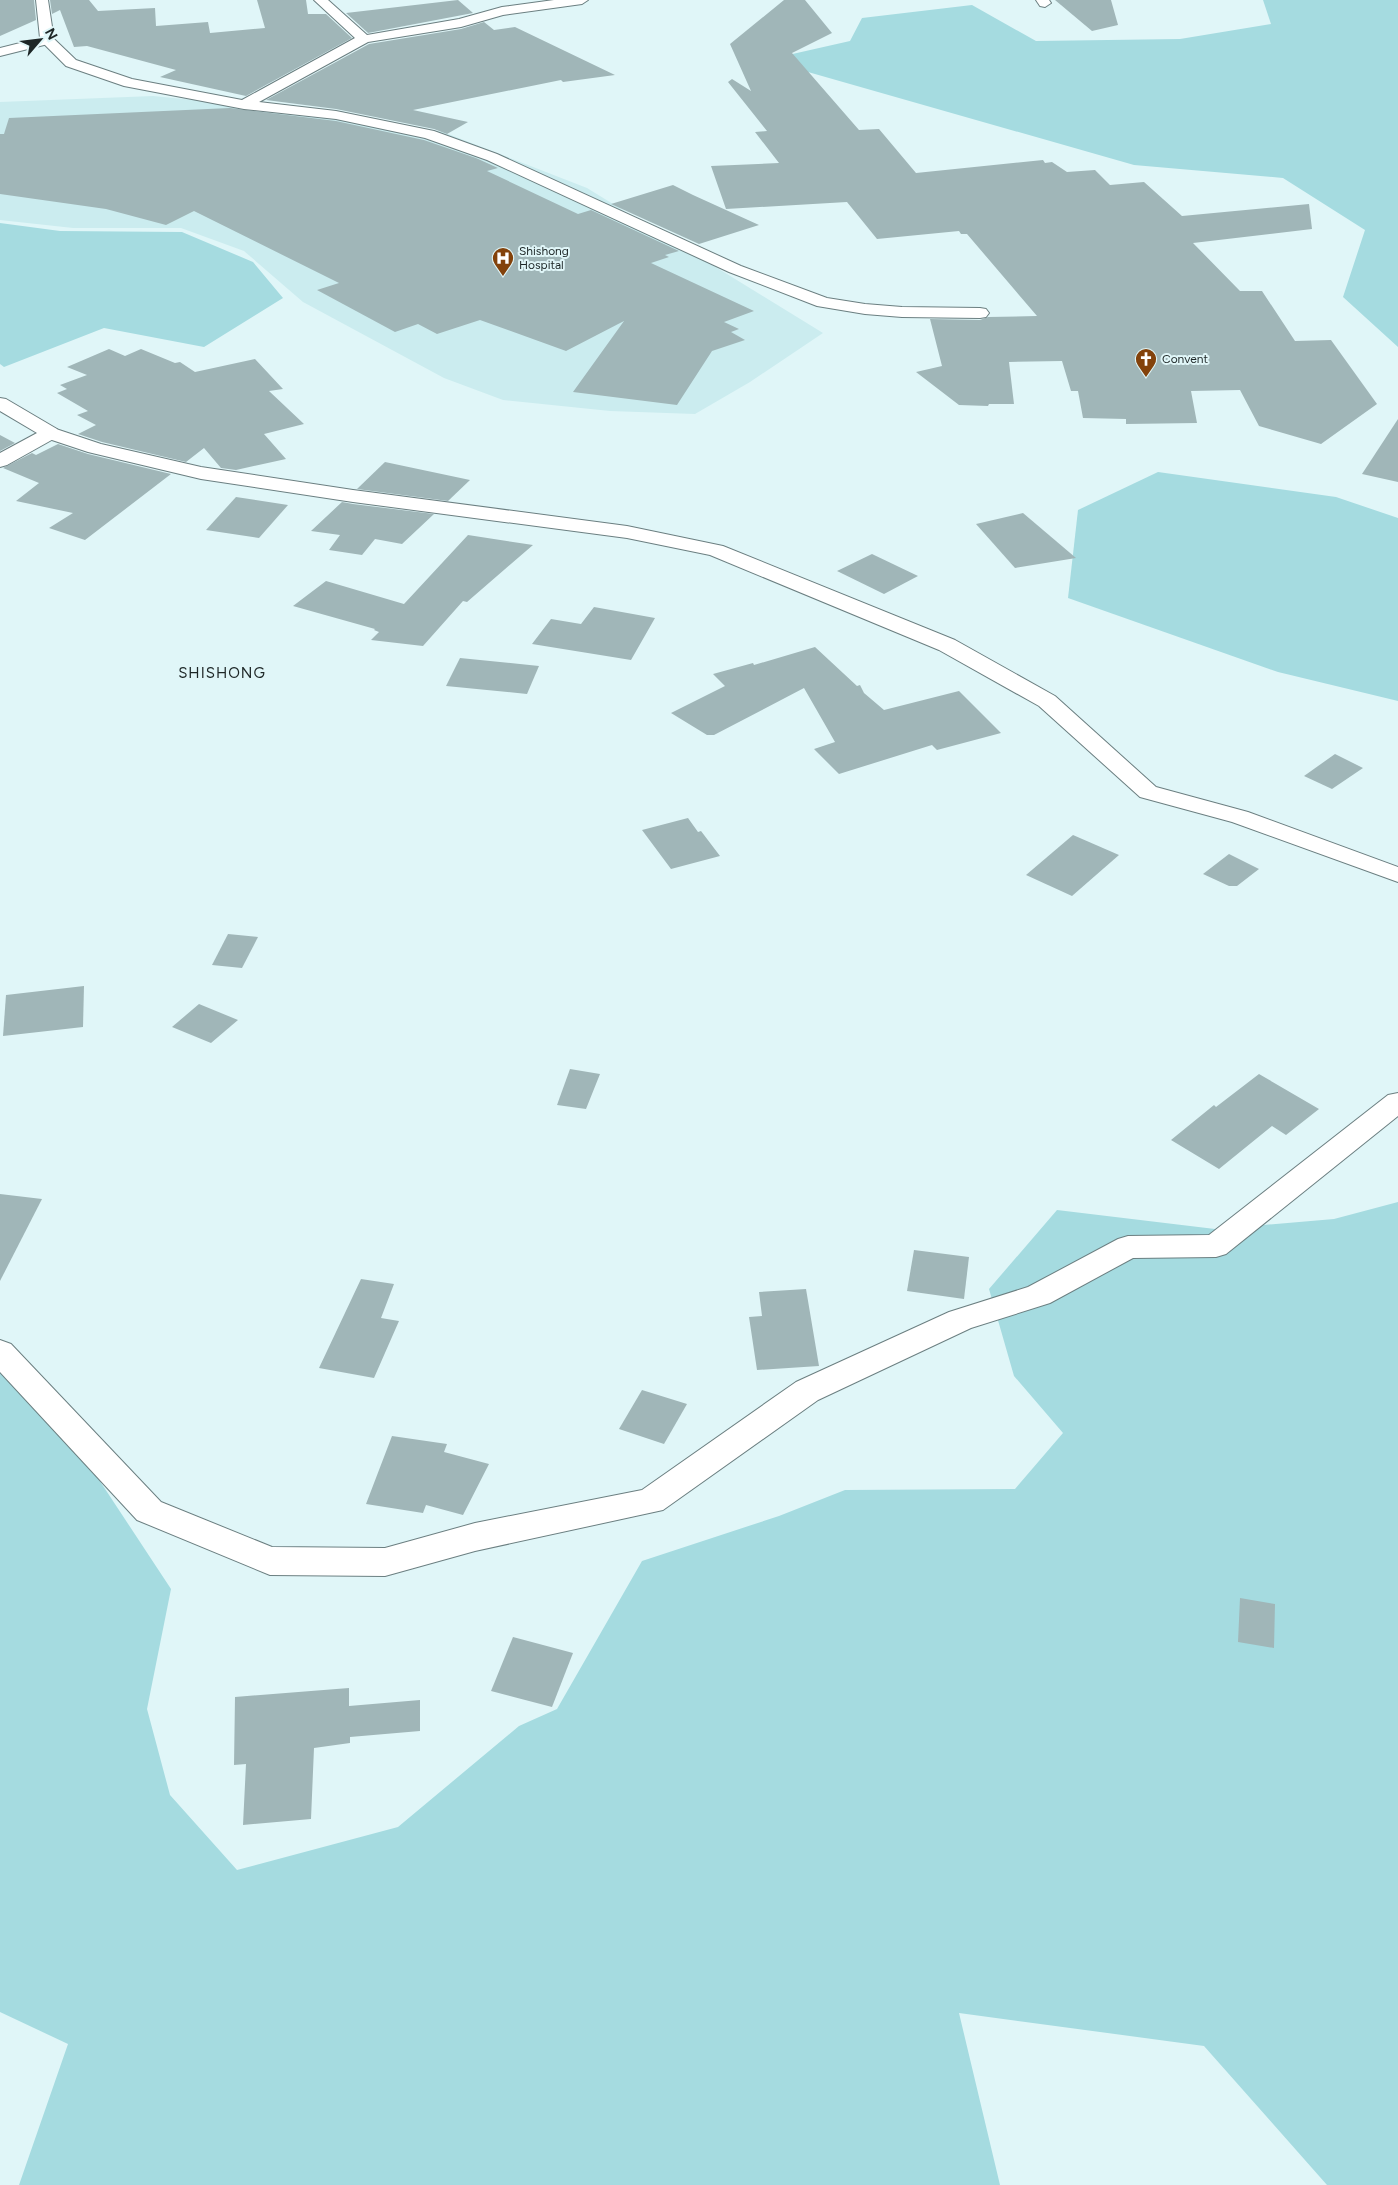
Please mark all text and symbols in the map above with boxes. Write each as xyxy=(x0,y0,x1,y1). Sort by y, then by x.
north arrow xyxy=(15,15,65,65)
text: N xyxy=(41,25,61,43)
place label: Shishong Hospital xyxy=(519,244,569,272)
hospital icon: Shishong Hospital xyxy=(491,246,515,277)
church icon: Convent xyxy=(1134,347,1158,378)
place label: Convent xyxy=(1162,352,1209,366)
district label: SHISHONG xyxy=(178,664,266,682)

